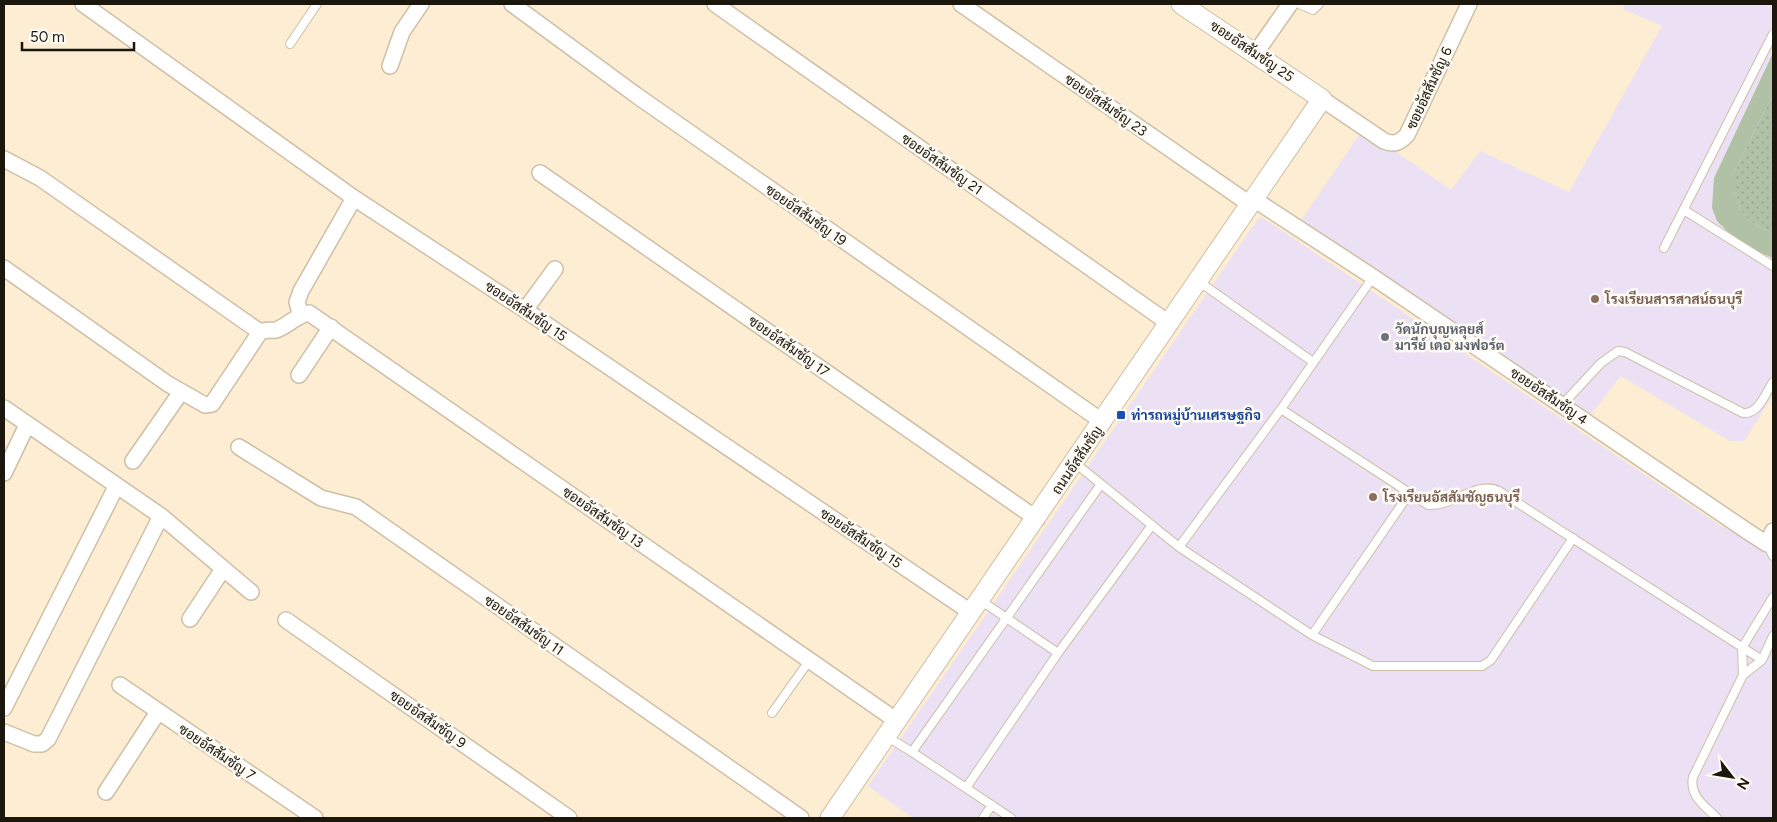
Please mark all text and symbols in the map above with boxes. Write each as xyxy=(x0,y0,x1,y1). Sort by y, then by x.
street label: ซอยอัสสัมชัญ 25 xyxy=(1207,17,1297,86)
scale bar xyxy=(22,20,135,52)
text: 50 m xyxy=(30,28,65,46)
street label: ซอยอัสสัมชัญ 6 xyxy=(1403,44,1456,132)
street label: ซอยอัสสัมชัญ 23 xyxy=(1061,71,1150,140)
street label: ซอยอัสสัมชัญ 21 xyxy=(898,130,986,199)
street label: ซอยอัสสัมชัญ 19 xyxy=(762,181,850,250)
street label: ซอยอัสสัมชัญ 15 xyxy=(481,278,570,345)
place label: โรงเรียนสารสาสน์ธนบุรี xyxy=(1604,290,1743,310)
marker: โรงเรียนสารสาสน์ธนบุรี xyxy=(1589,293,1601,305)
street label: ซอยอัสสัมชัญ 17 xyxy=(745,312,833,381)
place label: วัดนักบุญหลุยส์ มารีย์ เดอ มงฟอร์ต xyxy=(1395,320,1504,354)
marker: วัดนักบุญหลุยส์ มารีย์ เดอ มงฟอร์ต xyxy=(1379,331,1391,343)
street label: ซอยอัสสัมชัญ 4 xyxy=(1507,364,1591,429)
place label: ท่ารถหมู่บ้านเศรษฐกิจ xyxy=(1131,407,1261,426)
marker: ท่ารถหมู่บ้านเศรษฐกิจ xyxy=(1115,409,1127,421)
street label: ถนนอัสสัมชัญ xyxy=(1048,423,1107,498)
street label: ซอยอัสสัมชัญ 13 xyxy=(559,483,646,552)
place label: โรงเรียนอัสสัมชัญธนบุรี xyxy=(1382,488,1520,508)
marker: โรงเรียนอัสสัมชัญธนบุรี xyxy=(1367,491,1379,503)
street label: ซอยอัสสัมชัญ 15 xyxy=(816,505,905,572)
street label: ซอยอัสสัมชัญ 11 xyxy=(481,592,567,659)
street label: ซอยอัสสัมชัญ 9 xyxy=(386,687,469,752)
street label: ซอยอัสสัมชัญ 7 xyxy=(175,720,259,785)
north arrow xyxy=(1707,752,1757,802)
text: N xyxy=(1733,774,1753,792)

